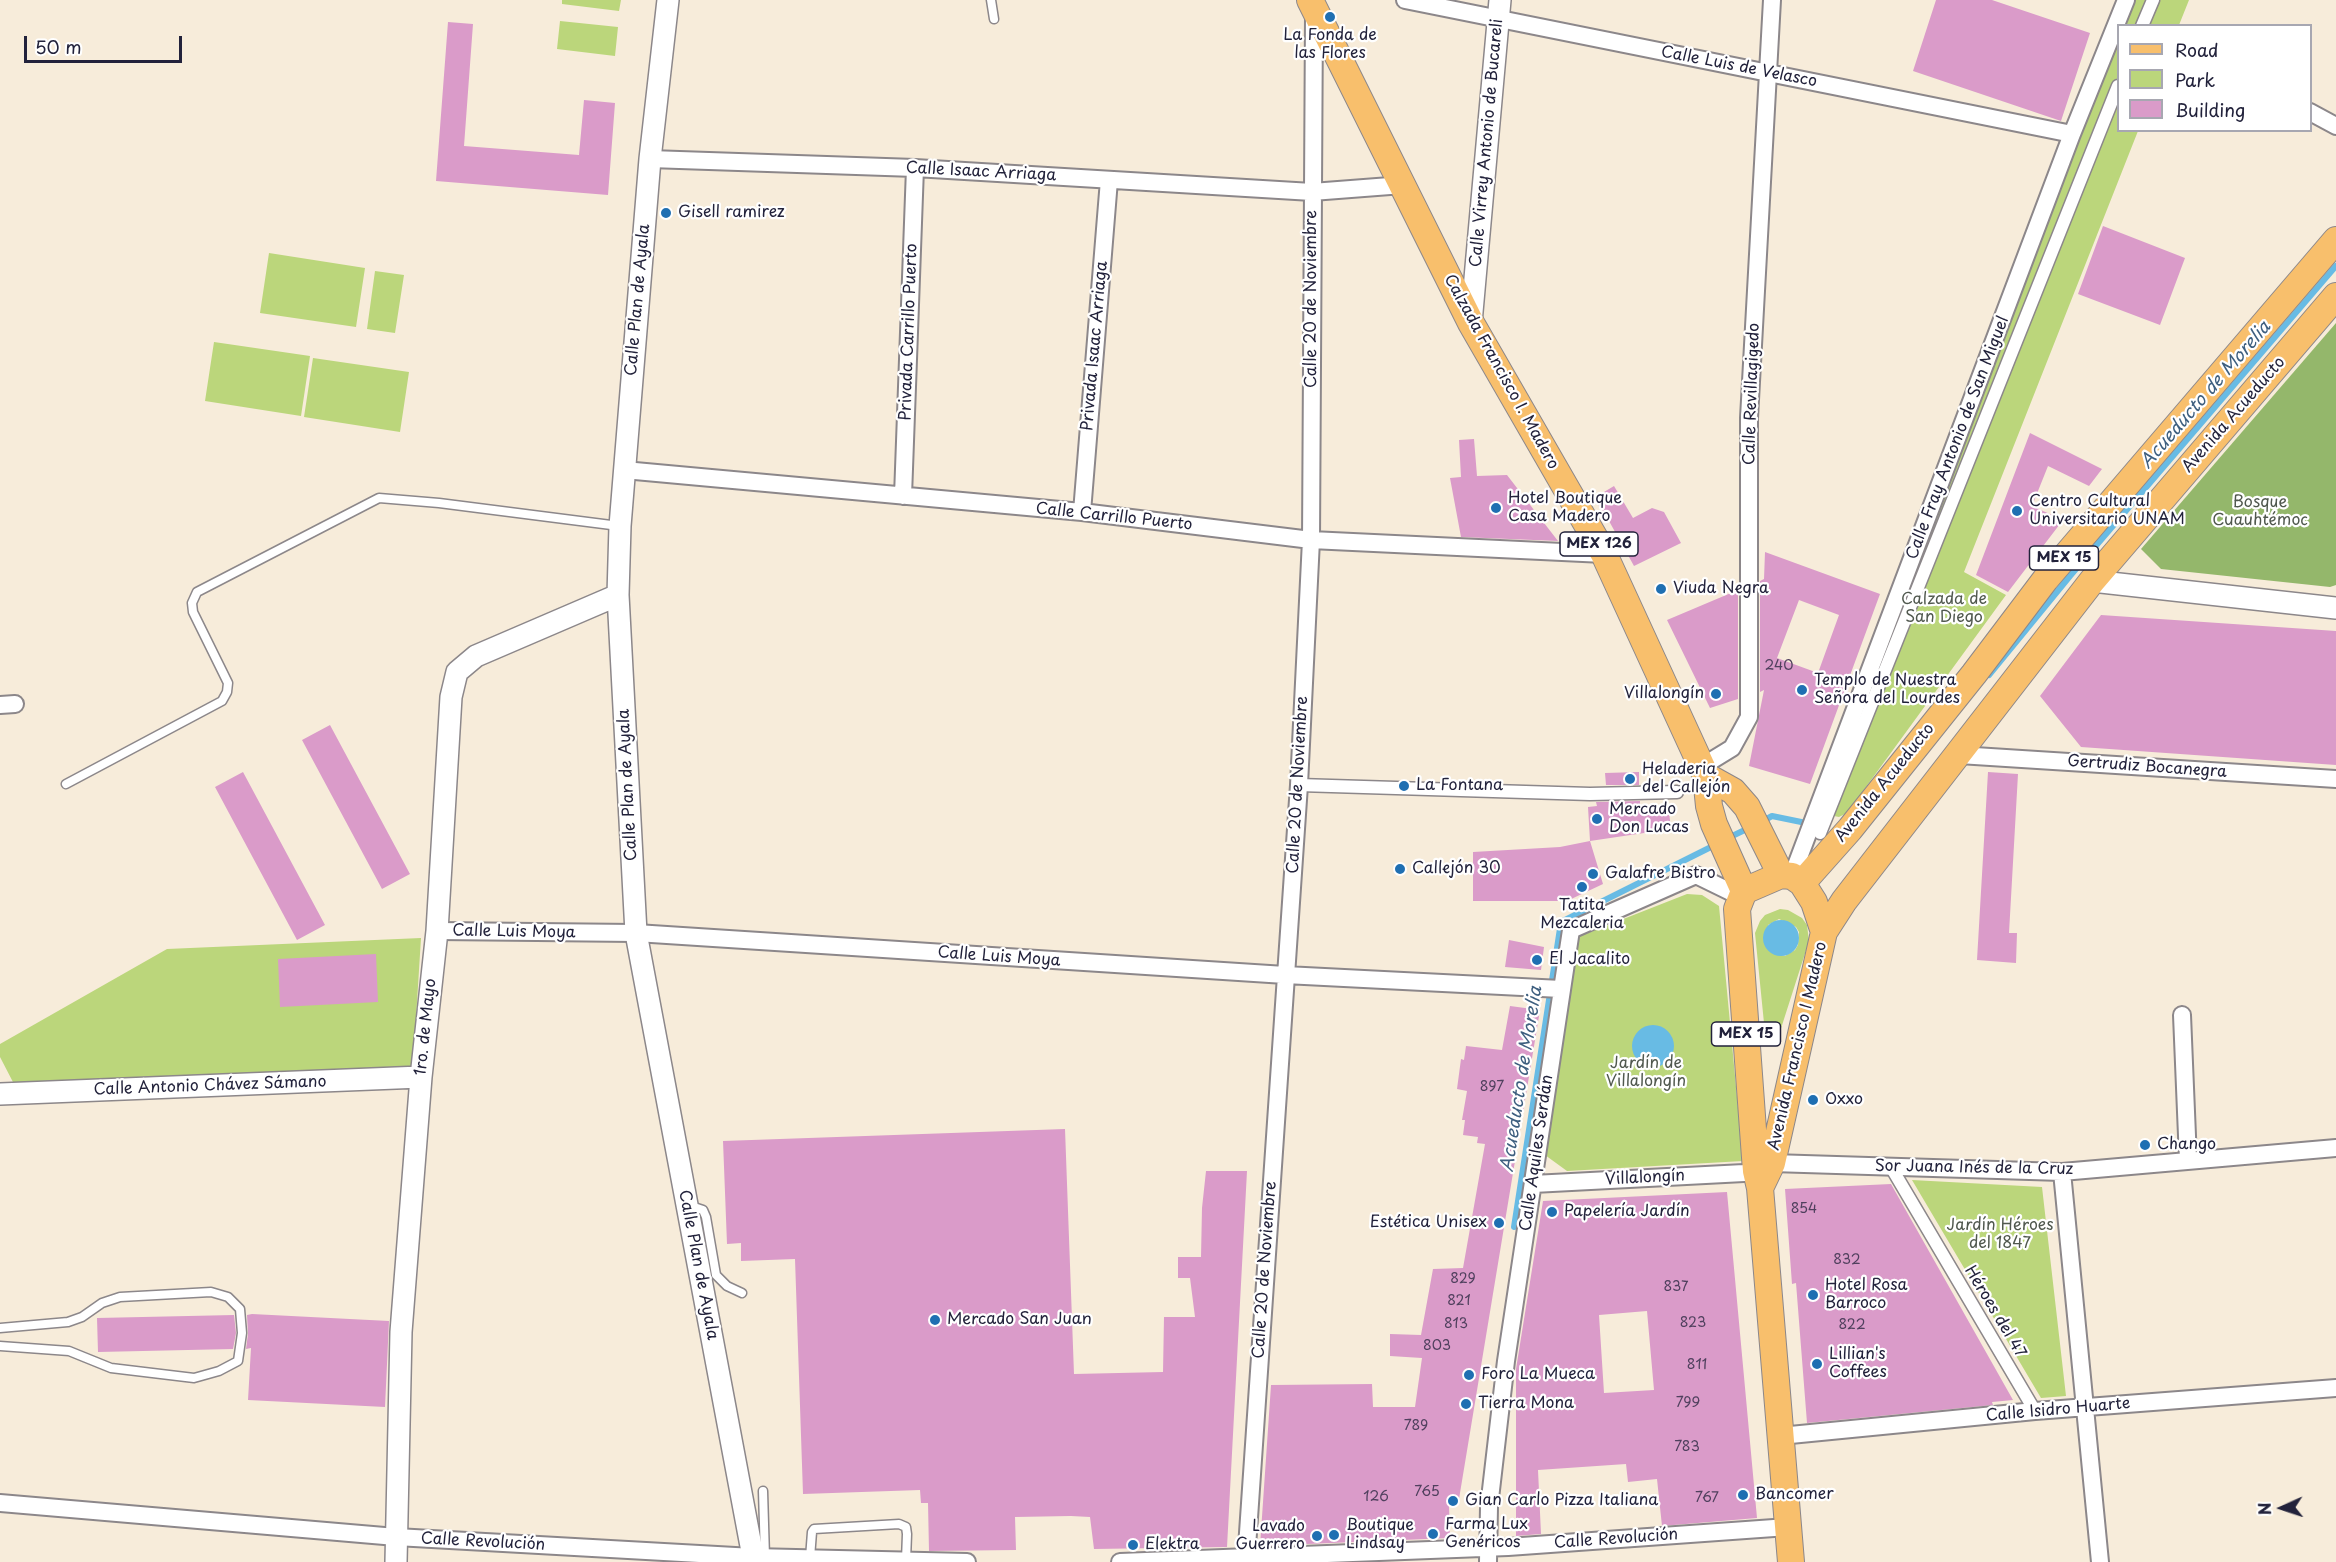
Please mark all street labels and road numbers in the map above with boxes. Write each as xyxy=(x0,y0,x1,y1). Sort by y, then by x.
street label: Calle Virrey Antonio de Bucareli xyxy=(1467,18,1507,268)
street label: Calle Luis de Velasco xyxy=(1659,42,1819,92)
street label: Calle Isaac Arriaga xyxy=(905,158,1057,186)
street label: Calle 20 de Noviembre xyxy=(1302,210,1322,388)
street label: Calle Plan de Ayala xyxy=(622,223,654,377)
street label: Privada Carrillo Puerto xyxy=(896,243,922,421)
street label: Privada Isaac Arriaga xyxy=(1078,260,1112,432)
street label: Calzada Francisco I. Madero xyxy=(1439,271,1563,473)
street label: Calle Fray Antonio de San Miguel xyxy=(1903,314,2013,562)
street label: Calle Revillagigedo xyxy=(1740,323,1764,465)
street label: Avenida Acueducto xyxy=(2179,353,2289,477)
street label: Calle Carrillo Puerto xyxy=(1035,499,1193,535)
road number: MEX 126 xyxy=(1560,532,1638,556)
road number: MEX 15 xyxy=(2030,546,2098,570)
street label: Calle 20 de Noviembre xyxy=(1284,696,1312,874)
street label: Calle Plan de Ayala xyxy=(614,708,642,862)
street label: Avenida Acueducto xyxy=(1831,720,1939,846)
street label: Gertrudiz Bocanegra xyxy=(2067,752,2227,782)
street label: Calle Luis Moya xyxy=(452,921,576,943)
street label: Avenida Francisco I Madero xyxy=(1765,940,1831,1152)
street label: Calle Luis Moya xyxy=(937,943,1061,971)
street label: 1ro. de Mayo xyxy=(411,978,441,1076)
road number: MEX 15 xyxy=(1712,1022,1780,1046)
street label: Calle Antonio Chávez Sámano xyxy=(93,1072,327,1100)
street label: Calle Aquiles Serdán xyxy=(1517,1074,1557,1232)
street label: Sor Juana Inés de la Cruz xyxy=(1875,1157,2073,1179)
street label: Villalongín xyxy=(1605,1166,1685,1190)
street label: Calle 20 de Noviembre xyxy=(1249,1181,1281,1359)
street label: Calle Plan de Ayala xyxy=(674,1188,722,1342)
street label: Héroes del 47 xyxy=(1960,1263,2030,1361)
street label: Calle Isidro Huarte xyxy=(1985,1394,2131,1426)
street label: Calle Revolución xyxy=(1553,1525,1679,1553)
street label: Calle Revolución xyxy=(420,1529,546,1555)

